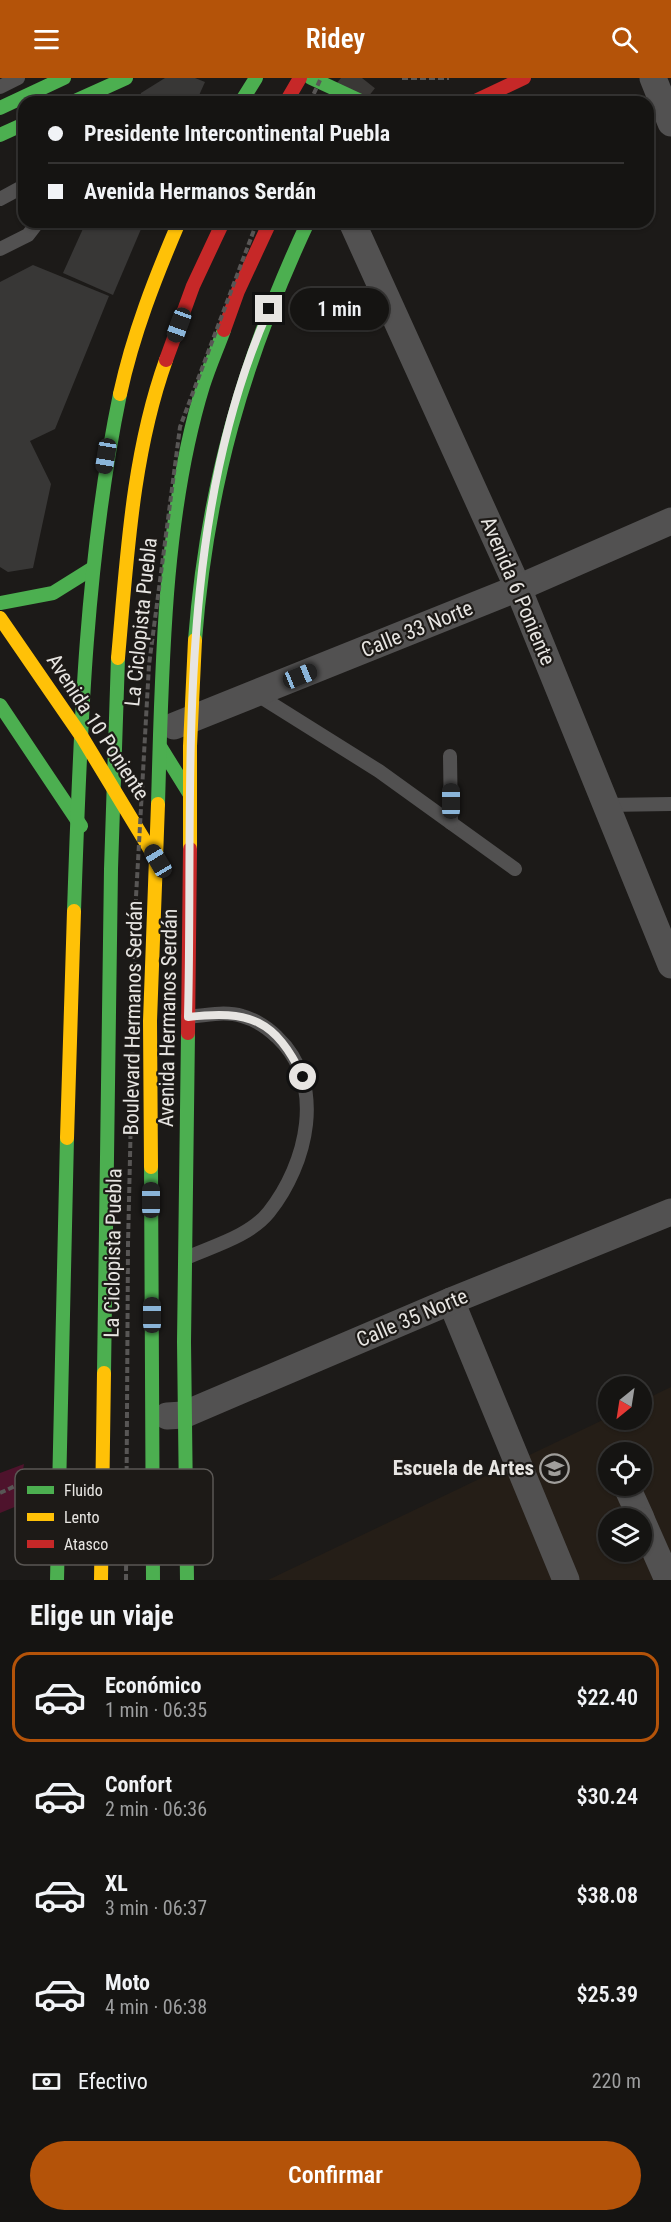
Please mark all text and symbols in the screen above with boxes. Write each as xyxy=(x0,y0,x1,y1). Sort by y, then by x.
icon: menu xyxy=(30,23,63,56)
text: Ridey xyxy=(306,23,365,55)
icon: search xyxy=(608,23,641,56)
text: Presidente Intercontinental Puebla xyxy=(84,121,390,146)
text: Avenida Hermanos Serdán xyxy=(84,179,316,204)
callout: 1 min xyxy=(290,288,389,330)
route end xyxy=(255,295,282,322)
text: 1 min xyxy=(317,297,362,321)
car xyxy=(164,305,194,345)
car xyxy=(94,437,118,475)
street label: Avenida 6 Poniente xyxy=(476,513,560,669)
street label: La Ciclopista Puebla xyxy=(120,537,162,707)
street label: Calle 33 Norte xyxy=(358,596,477,662)
street label: Avenida 10 Poniente xyxy=(42,649,154,805)
car xyxy=(280,661,320,691)
car xyxy=(442,783,460,819)
car xyxy=(141,841,175,881)
street label: Boulevard Hermanos Serdán xyxy=(119,900,147,1136)
street label: Avenida Hermanos Serdán xyxy=(154,909,182,1127)
route start xyxy=(289,1063,316,1090)
street label: La Ciclopista Puebla xyxy=(100,1168,126,1338)
car xyxy=(142,1182,160,1218)
street label: Calle 35 Norte xyxy=(353,1284,471,1352)
car xyxy=(143,1297,161,1333)
north arrow xyxy=(598,1376,652,1430)
map controls xyxy=(598,1376,652,1562)
button: locate xyxy=(598,1442,652,1496)
school or university icon: Escuela de Artes xyxy=(539,1452,571,1484)
place label: Escuela de Artes xyxy=(393,1456,534,1480)
legend xyxy=(15,1469,213,1565)
text: Fluido xyxy=(64,1481,103,1500)
text: Lento xyxy=(64,1508,99,1527)
button: layers xyxy=(598,1508,652,1562)
text: Atasco xyxy=(64,1535,108,1554)
text: Elige un viaje xyxy=(30,1600,174,1632)
icon: car xyxy=(33,1670,87,1724)
text: Económico xyxy=(105,1673,201,1698)
text: $22.40 xyxy=(576,1685,638,1710)
text: 1 min · 06:35 xyxy=(105,1698,207,1722)
icon: car xyxy=(33,1769,87,1823)
text: Confort xyxy=(105,1772,172,1797)
text: $30.24 xyxy=(576,1784,638,1809)
text: 2 min · 06:36 xyxy=(105,1797,207,1821)
icon: car xyxy=(33,1868,87,1922)
text: XL xyxy=(105,1871,128,1896)
text: $38.08 xyxy=(576,1883,638,1908)
text: 3 min · 06:37 xyxy=(105,1896,207,1920)
icon: car xyxy=(33,1967,87,2021)
text: Moto xyxy=(105,1970,150,1995)
text: $25.39 xyxy=(576,1982,638,2007)
text: 4 min · 06:38 xyxy=(105,1995,207,2019)
icon: cash xyxy=(30,2065,63,2098)
text: Efectivo xyxy=(78,2069,148,2094)
text: 220 m xyxy=(592,2069,641,2093)
button: Confirmar xyxy=(30,2141,641,2210)

